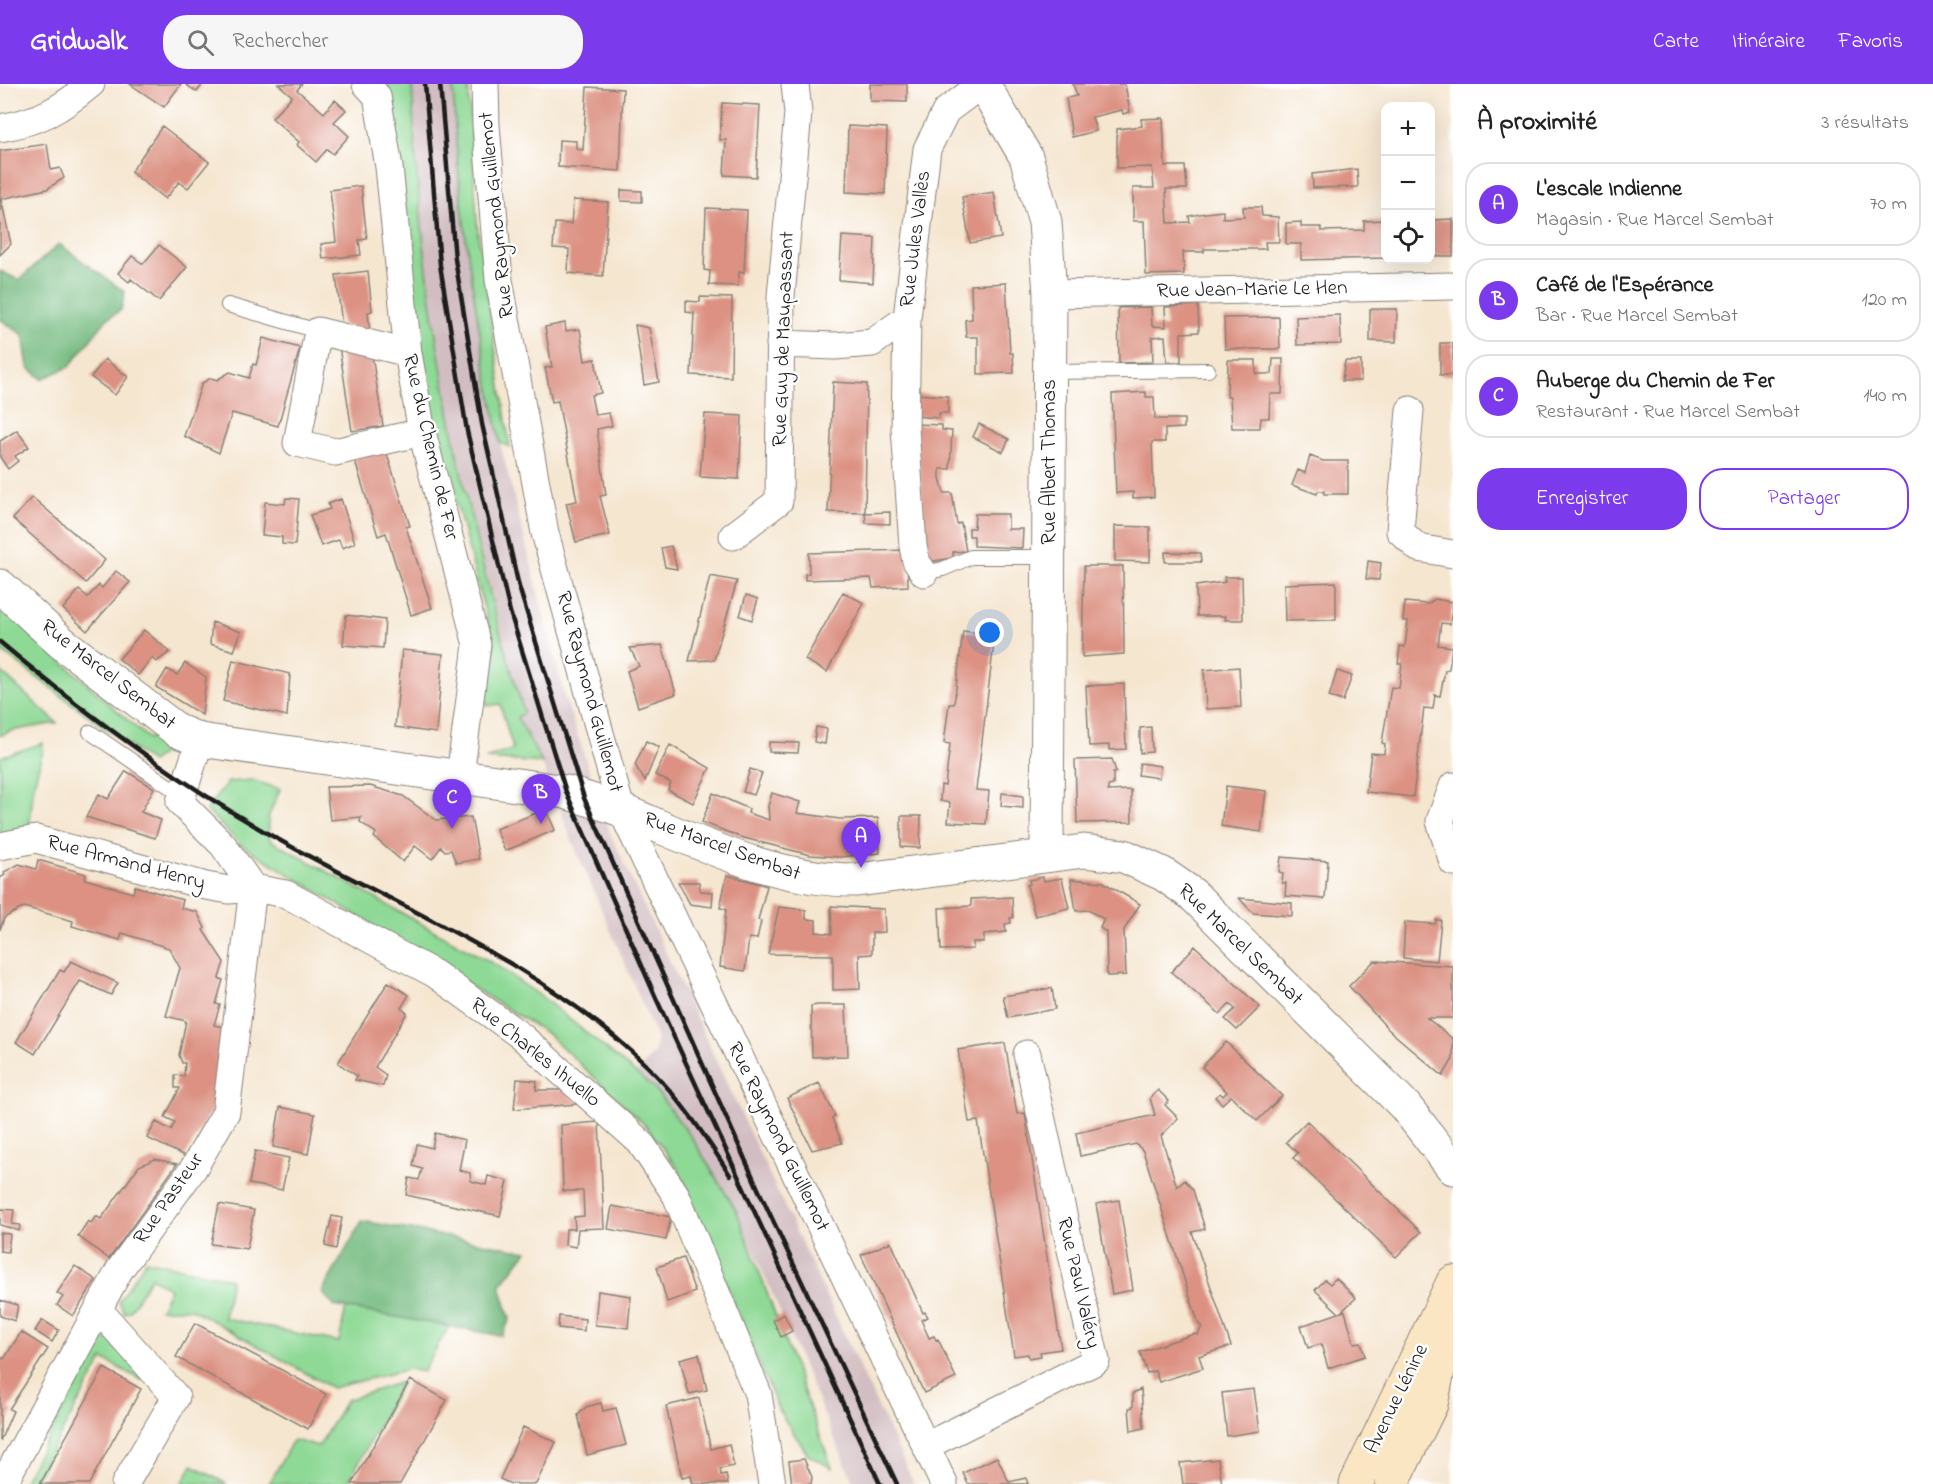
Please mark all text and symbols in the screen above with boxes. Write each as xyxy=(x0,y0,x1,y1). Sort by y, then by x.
search box xyxy=(163,15,583,69)
text: Gridwalk xyxy=(30,22,127,63)
icon: search xyxy=(184,26,217,59)
text: Rechercher xyxy=(232,26,328,58)
text: Carte xyxy=(1653,27,1699,57)
text: Itinéraire xyxy=(1732,27,1805,57)
text: Favoris xyxy=(1838,27,1903,57)
map controls xyxy=(1381,102,1435,264)
button: + xyxy=(1381,102,1435,156)
text: À proximité xyxy=(1477,104,1597,142)
text: 3 résultats xyxy=(1821,109,1909,138)
street label: Rue Raymond Guillemot xyxy=(471,110,525,320)
button: − xyxy=(1381,156,1435,210)
street label: Rue Jules Vallès xyxy=(893,169,939,309)
text: L'escale Indienne xyxy=(1536,174,1682,206)
text: A xyxy=(1492,190,1505,219)
text: 70 m xyxy=(1870,190,1907,219)
text: Magasin · Rue Marcel Sembat xyxy=(1536,206,1774,235)
button: locate xyxy=(1381,210,1435,264)
street label: Rue Guy de Maupassant xyxy=(765,231,805,447)
text: Café de l'Espérance xyxy=(1536,270,1713,302)
street label: Rue Jean-Marie Le Hen xyxy=(1156,273,1348,307)
text: B xyxy=(1492,286,1505,315)
text: 120 m xyxy=(1862,286,1907,315)
text: Bar · Rue Marcel Sembat xyxy=(1536,302,1738,331)
street label: Rue du Chemin de Fer xyxy=(394,351,466,543)
text: Auberge du Chemin de Fer xyxy=(1536,366,1774,398)
street label: Rue Albert Thomas xyxy=(1035,379,1065,545)
text: C xyxy=(1493,382,1504,411)
text: 140 m xyxy=(1863,382,1907,411)
text: Restaurant · Rue Marcel Sembat xyxy=(1536,398,1800,427)
button: Enregistrer xyxy=(1477,468,1687,530)
button: Partager xyxy=(1699,468,1909,530)
street label: Rue Raymond Guillemot xyxy=(546,588,630,796)
street label: Rue Marcel Sembat xyxy=(34,612,182,738)
your location xyxy=(975,618,1004,647)
pin: B xyxy=(522,774,560,824)
pin: C xyxy=(432,780,472,829)
street label: Rue Marcel Sembat xyxy=(639,805,805,889)
pin: A xyxy=(842,818,880,868)
street label: Rue Armand Henry xyxy=(43,827,209,900)
street label: Rue Marcel Sembat xyxy=(1170,877,1310,1013)
street label: Rue Charles Ihuello xyxy=(463,991,607,1115)
street label: Rue Raymond Guillemot xyxy=(717,1037,837,1238)
street label: Rue Pasteur xyxy=(126,1147,212,1251)
street label: Rue Paul Valéry xyxy=(1046,1215,1108,1352)
street label: Avenue Lénine xyxy=(1357,1338,1437,1459)

